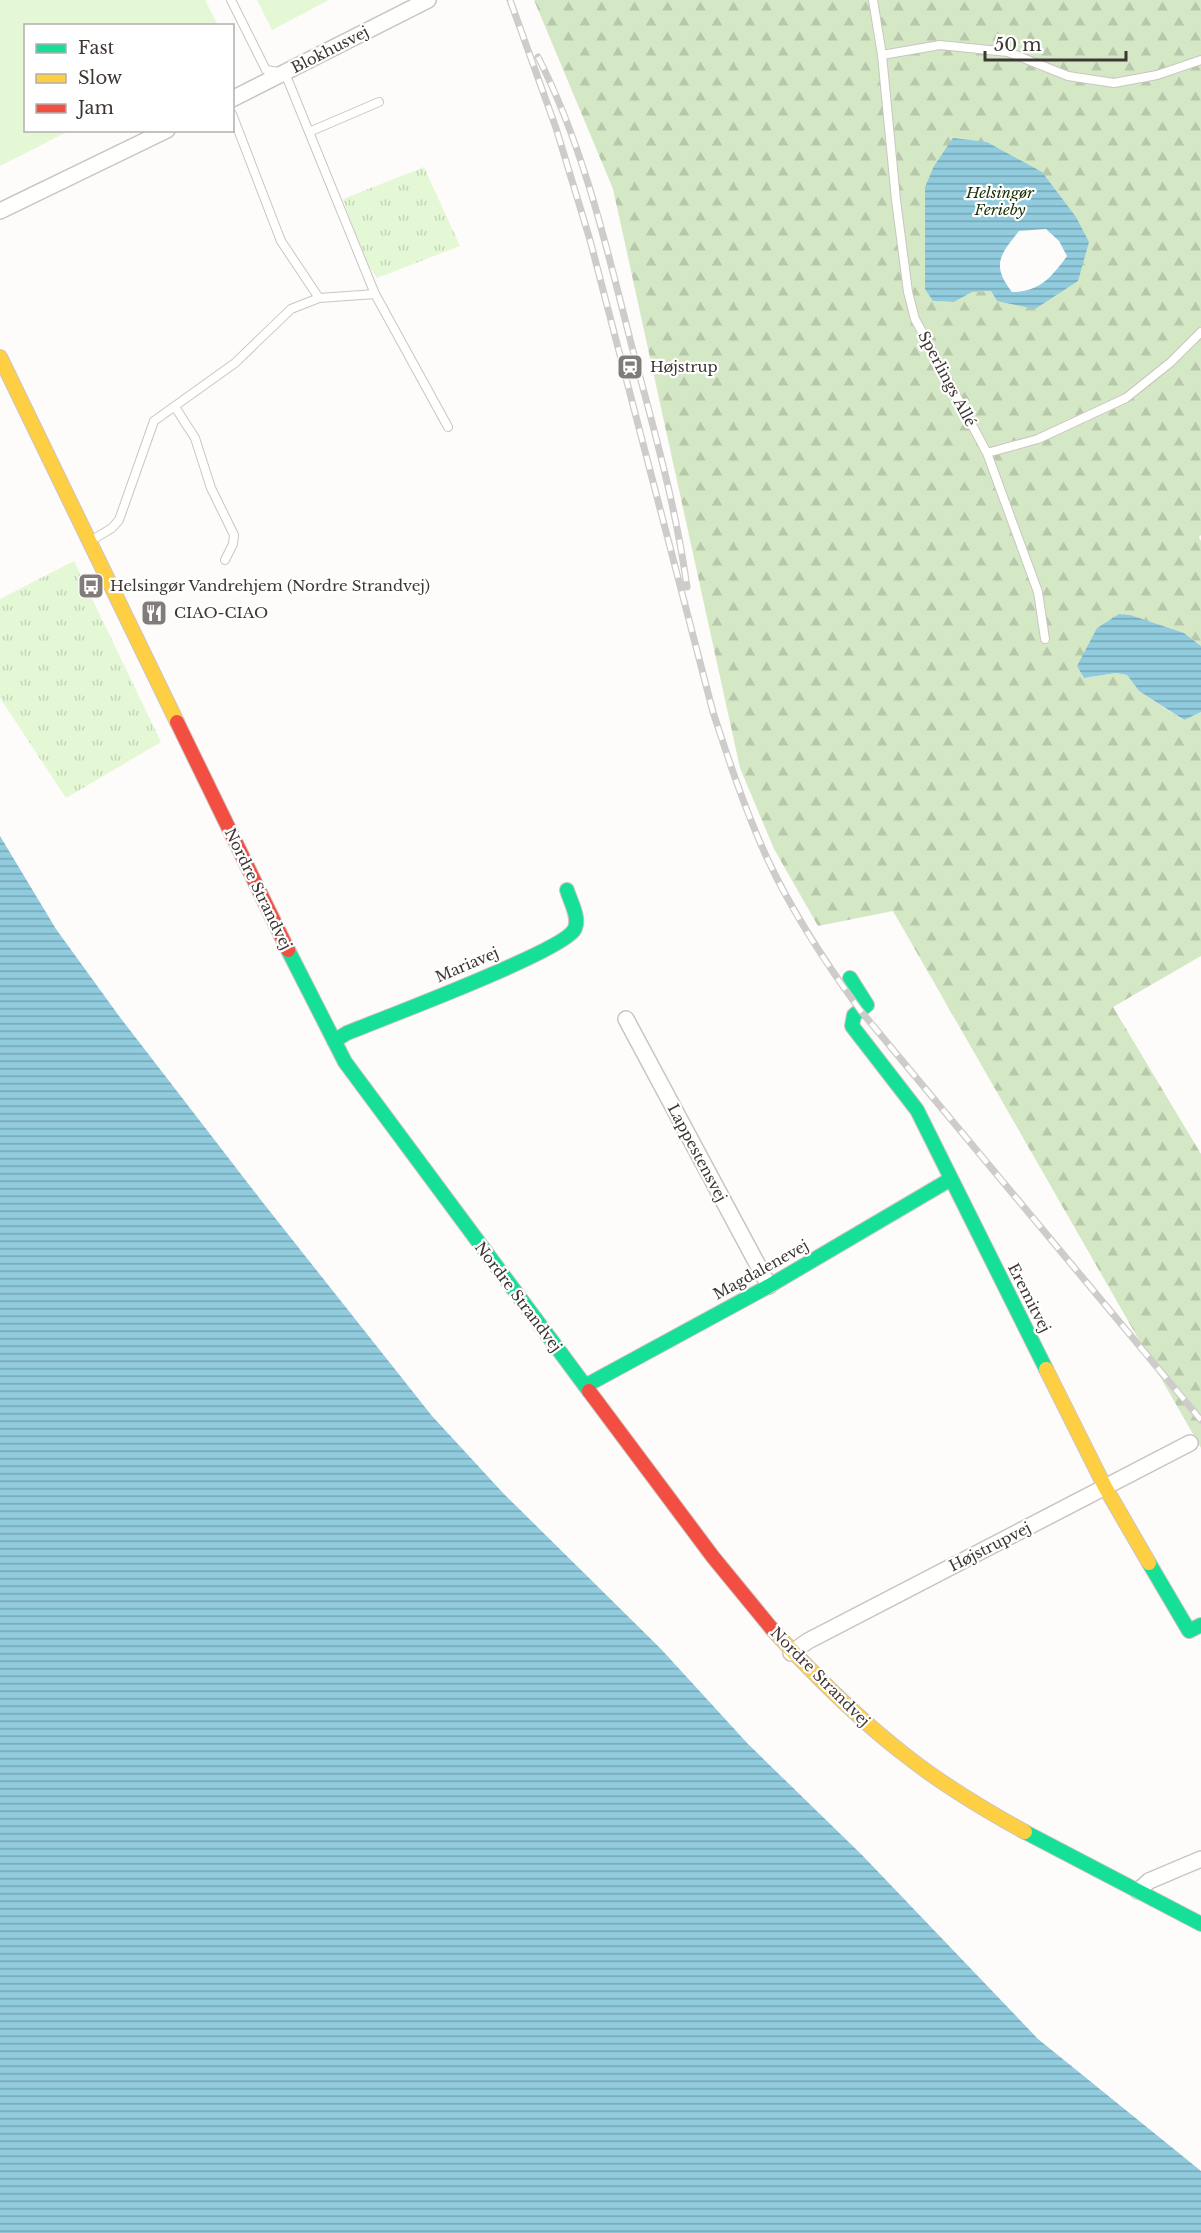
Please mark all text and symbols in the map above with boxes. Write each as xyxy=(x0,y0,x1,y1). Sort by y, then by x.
street label: Blokhusvej xyxy=(288,22,372,77)
legend xyxy=(24,24,234,132)
scale bar xyxy=(985,24,1126,62)
text: 50 m xyxy=(994,34,1042,56)
text: Fast xyxy=(78,37,115,59)
text: Slow xyxy=(78,67,123,89)
text: Jam xyxy=(76,97,114,119)
park label: Helsingør Ferieby xyxy=(965,183,1035,219)
street label: Sperlings Allé xyxy=(914,328,981,430)
station icon: Højstrup xyxy=(615,352,645,382)
place label: Højstrup xyxy=(650,357,718,376)
bus stop icon: Helsingør Vandrehjem (Nordre Strandvej) xyxy=(76,571,106,601)
place label: Helsingør Vandrehjem (Nordre Strandvej) xyxy=(110,576,430,595)
restaurant icon: CIAO-CIAO xyxy=(139,598,169,628)
place label: CIAO-CIAO xyxy=(174,603,268,622)
street label: Nordre Strandvej xyxy=(221,825,296,953)
street label: Mariavej xyxy=(432,943,501,986)
street label: Lappestensvej xyxy=(664,1101,731,1205)
street label: Magdalenevej xyxy=(710,1236,812,1304)
street label: Nordre Strandvej xyxy=(471,1238,566,1356)
street label: Eremitvej xyxy=(1004,1260,1055,1336)
street label: Højstrupvej xyxy=(946,1518,1034,1575)
street label: Nordre Strandvej xyxy=(767,1623,874,1730)

